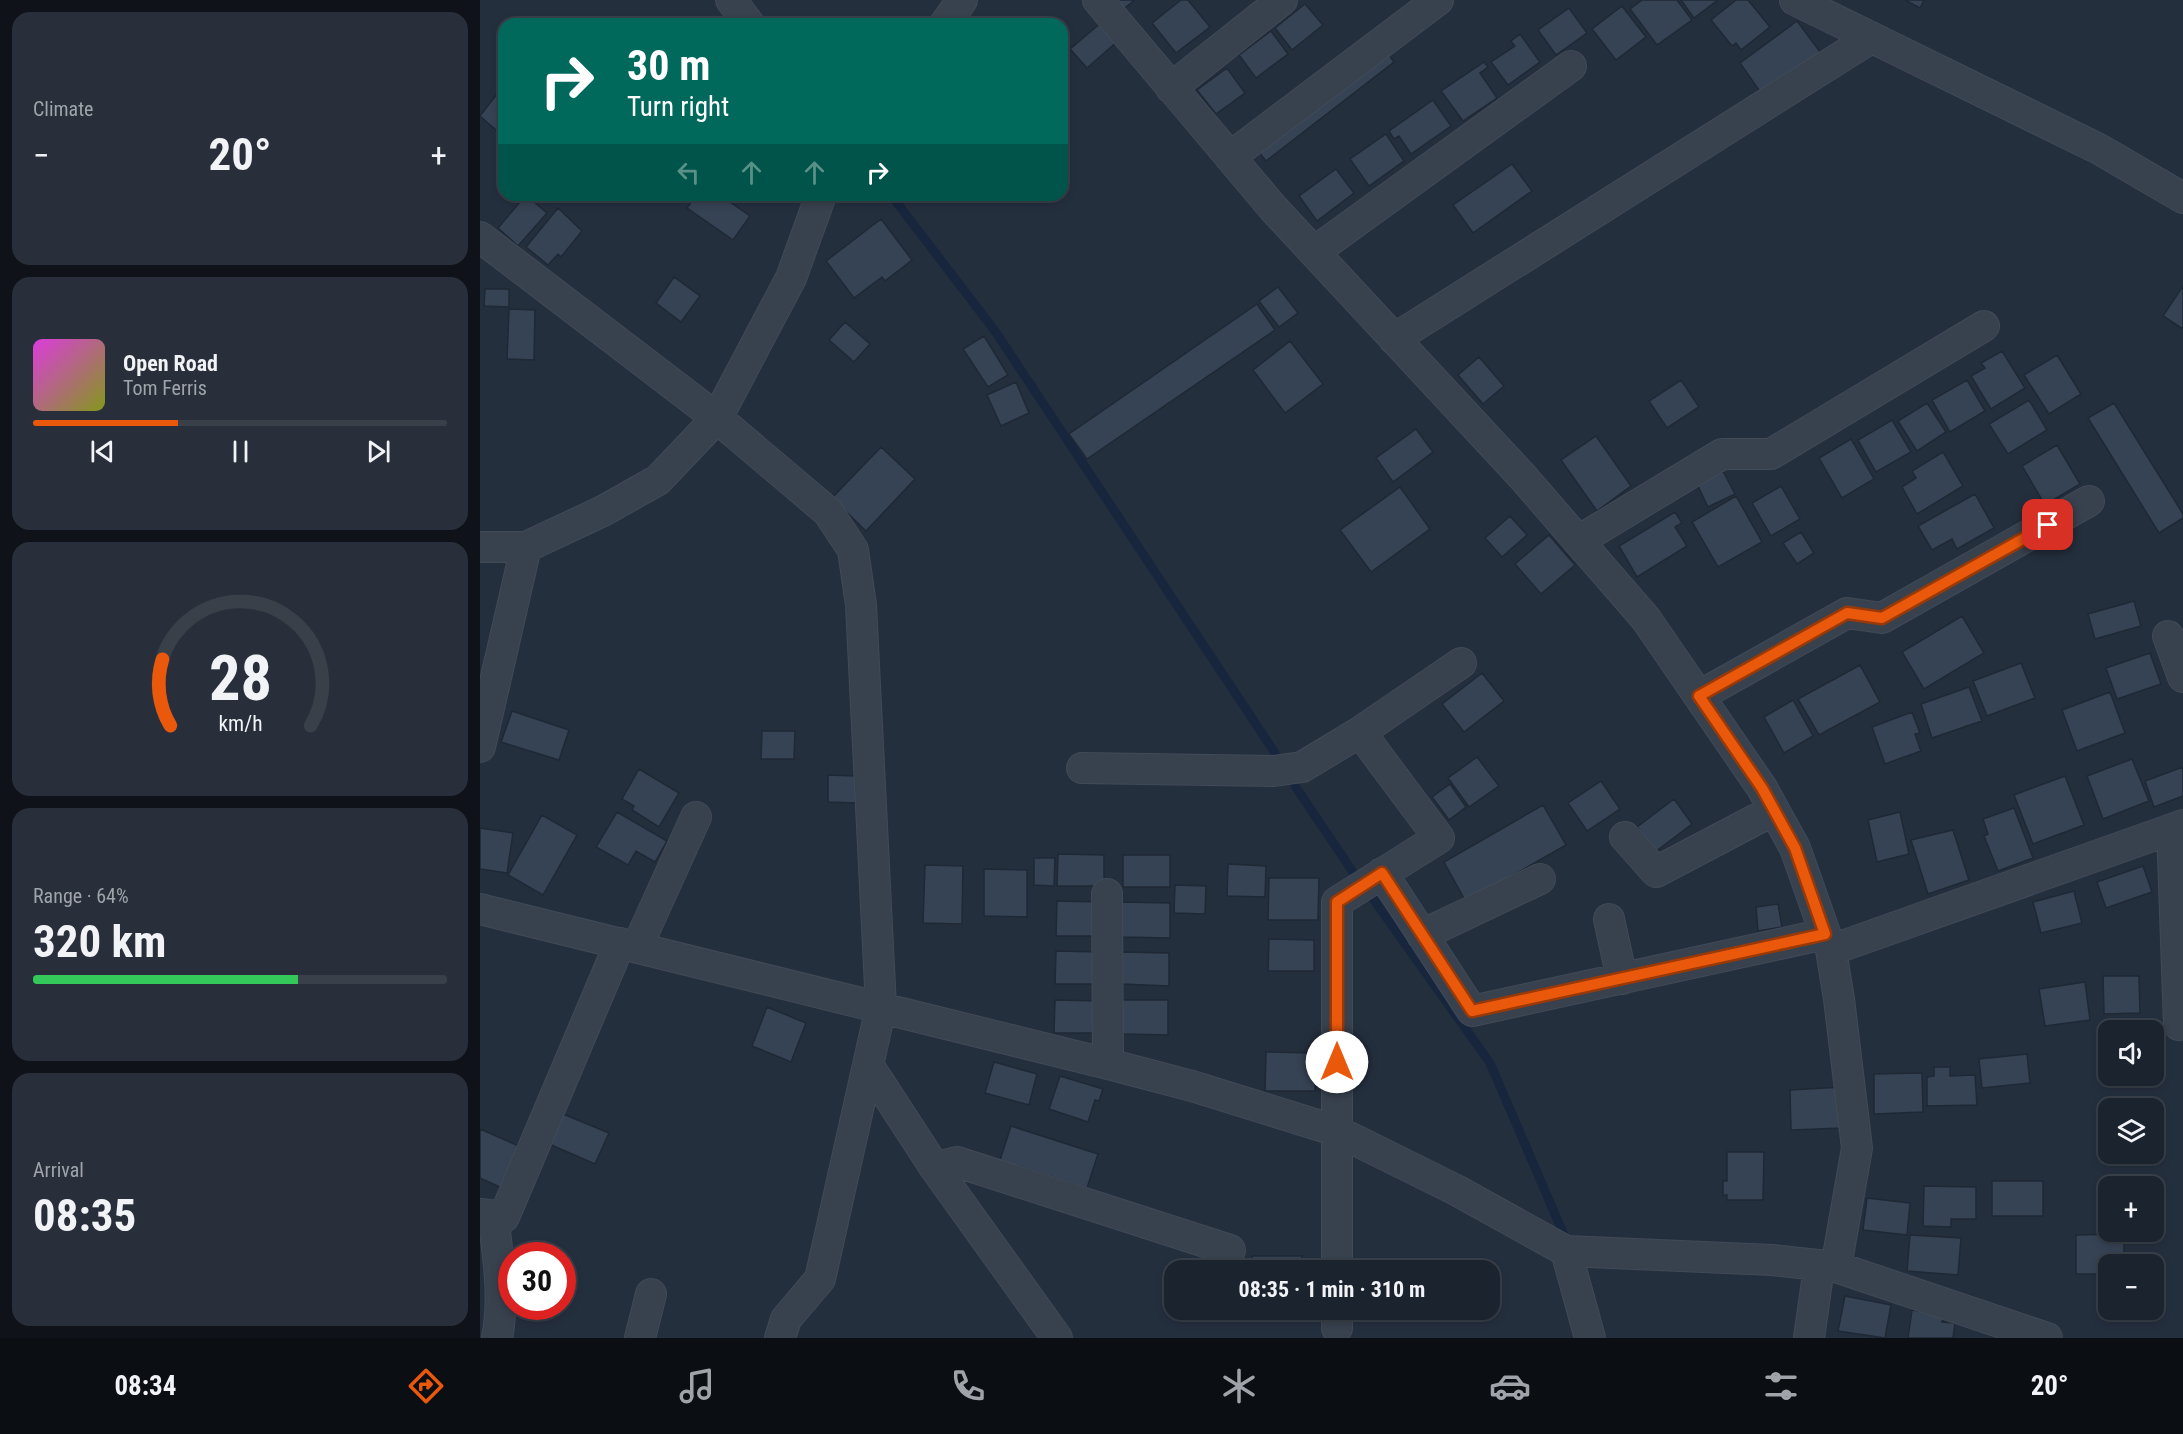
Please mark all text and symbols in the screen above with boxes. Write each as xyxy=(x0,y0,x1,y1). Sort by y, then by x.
text: 30 m xyxy=(627,41,710,90)
icon: right xyxy=(528,42,606,120)
text: Turn right xyxy=(627,91,729,123)
text: Climate xyxy=(33,97,93,121)
text: 20° xyxy=(209,128,272,181)
text: − xyxy=(33,136,50,175)
text: + xyxy=(431,136,447,175)
icon: left xyxy=(672,156,705,189)
icon: ahead xyxy=(735,156,768,189)
icon: ahead xyxy=(798,156,831,189)
icon: right xyxy=(861,156,894,189)
text: Open Road xyxy=(123,351,218,376)
text: Tom Ferris xyxy=(123,376,207,400)
icon: previous xyxy=(86,435,119,468)
icon: pause xyxy=(224,435,257,468)
icon: next xyxy=(362,435,395,468)
pin xyxy=(2022,499,2073,550)
icon: arrive xyxy=(2031,508,2064,541)
text: 28 xyxy=(208,642,272,715)
text: km/h xyxy=(218,711,262,736)
text: Range · 64% xyxy=(33,884,129,908)
text: 320 km xyxy=(33,915,166,968)
map controls xyxy=(2098,1020,2164,1320)
button: sound xyxy=(2098,1020,2164,1086)
position arrow xyxy=(1305,1030,1369,1094)
button: layers xyxy=(2098,1098,2164,1164)
text: Arrival xyxy=(33,1158,84,1182)
button: + xyxy=(2098,1176,2164,1242)
text: 08:35 xyxy=(33,1189,136,1242)
speed limit sign: 30 xyxy=(498,1242,576,1320)
button: − xyxy=(2098,1254,2164,1320)
text: 08:35 · 1 min · 310 m xyxy=(1239,1277,1425,1302)
icon: directions xyxy=(405,1365,447,1407)
icon: music xyxy=(676,1365,718,1407)
icon: phone xyxy=(947,1365,989,1407)
icon: climate xyxy=(1218,1365,1260,1407)
icon: car xyxy=(1489,1365,1531,1407)
icon: filters xyxy=(1760,1365,1802,1407)
text: 08:34 xyxy=(114,1370,176,1402)
text: 20° xyxy=(2031,1370,2068,1402)

